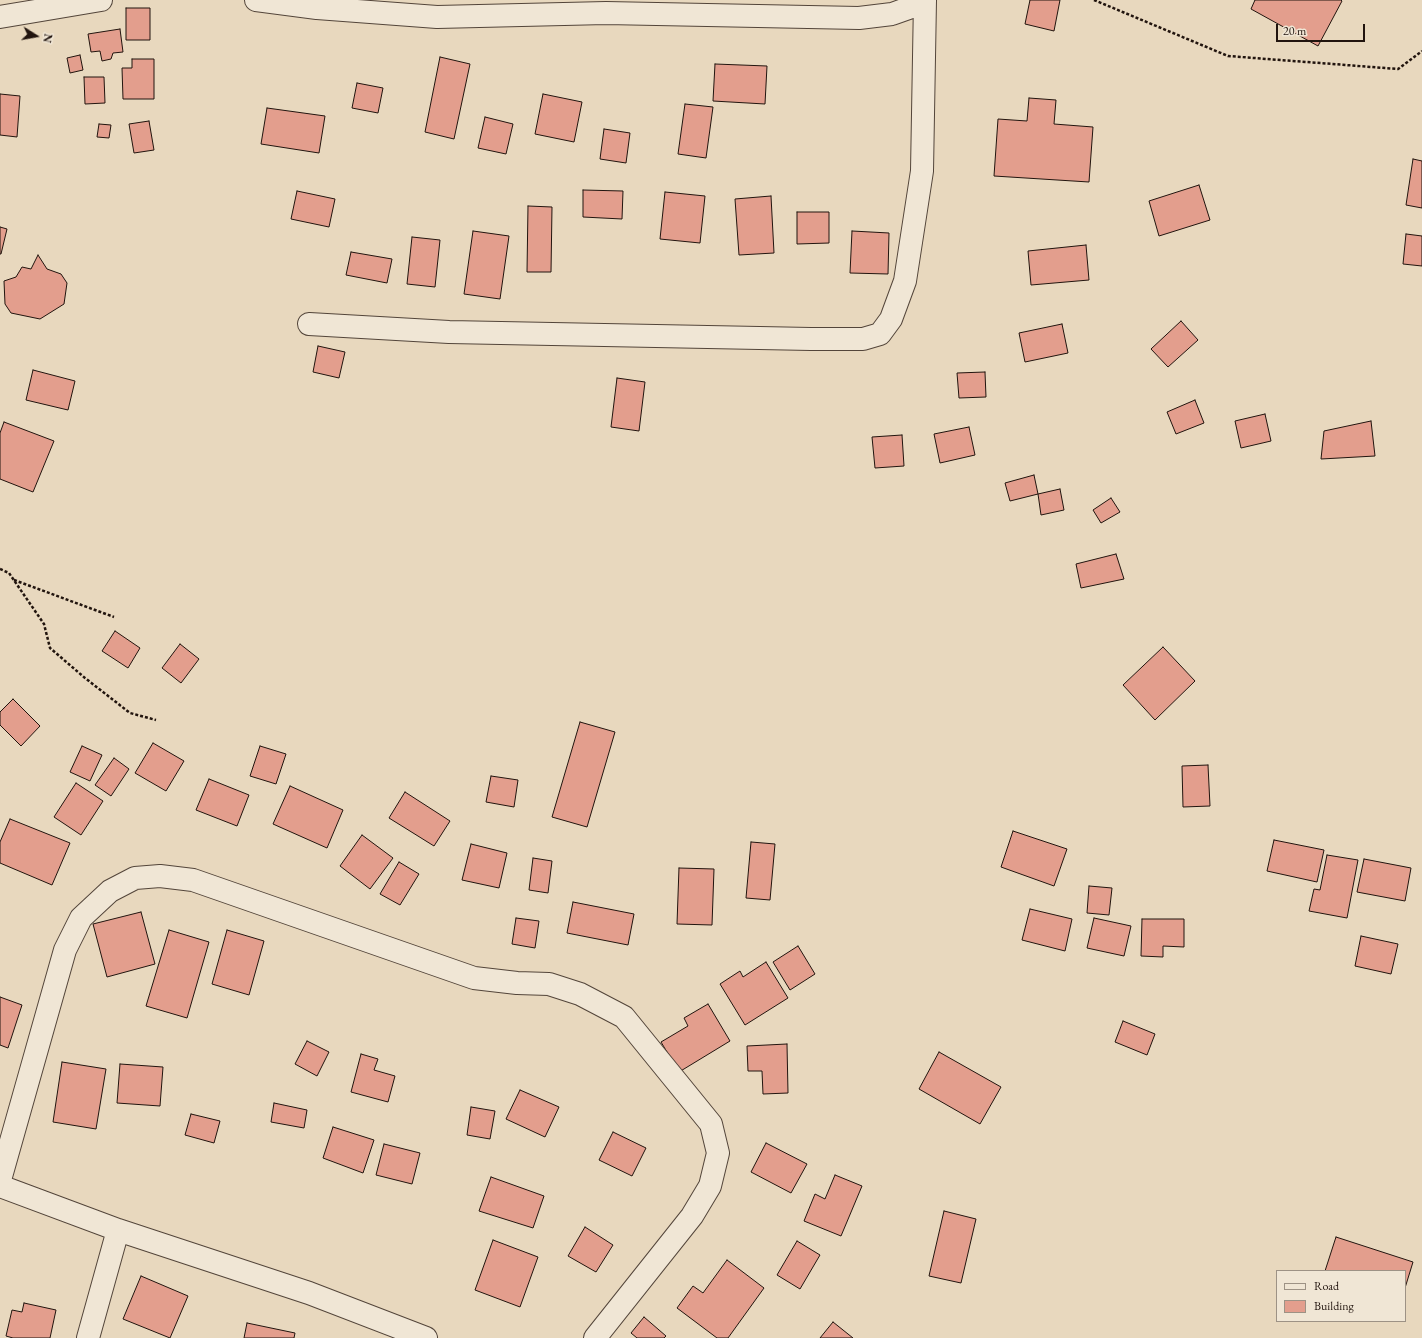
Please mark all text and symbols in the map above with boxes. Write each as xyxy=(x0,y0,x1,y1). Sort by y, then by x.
north arrow xyxy=(16,16,56,56)
scale bar xyxy=(1278,16,1367,42)
text: 20 m xyxy=(1283,23,1306,39)
text: N xyxy=(40,33,56,44)
legend xyxy=(1276,1270,1406,1322)
text: Road xyxy=(1314,1278,1339,1294)
text: Building xyxy=(1314,1298,1354,1314)

